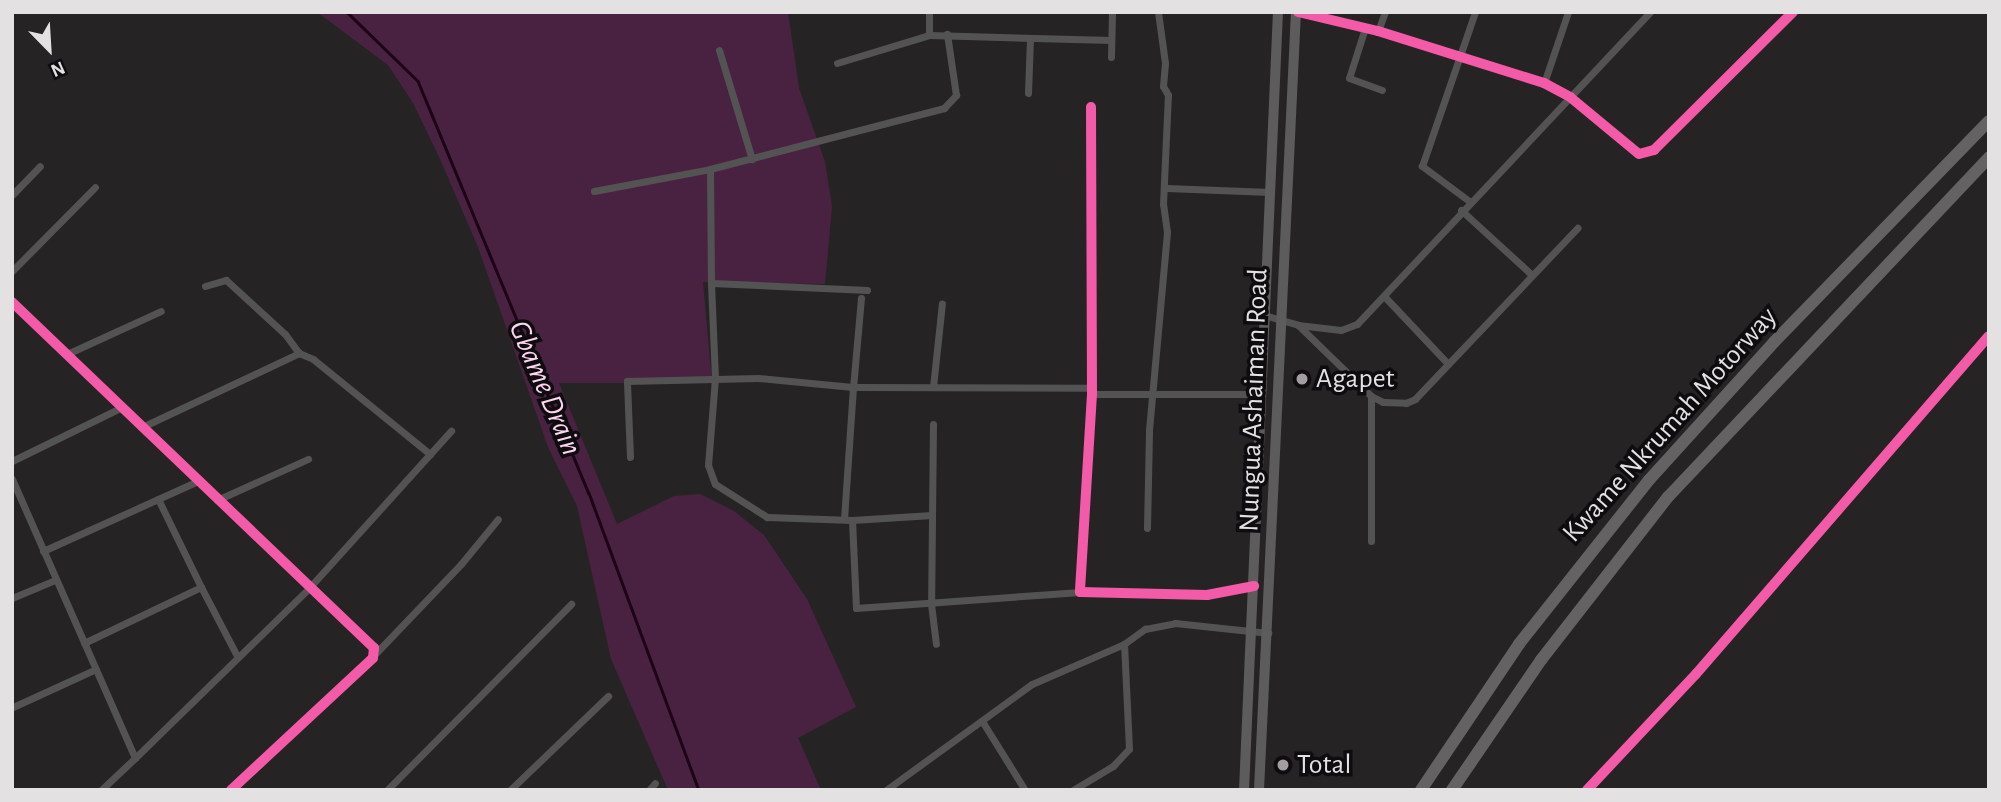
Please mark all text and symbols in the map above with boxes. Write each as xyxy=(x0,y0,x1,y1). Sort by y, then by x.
north arrow xyxy=(14,14,84,84)
text: N xyxy=(48,57,68,80)
street label: Nungua Ashaiman Road xyxy=(1233,268,1275,532)
street label: Kwame Nkrumah Motorway xyxy=(1556,301,1784,549)
water label: Gbame Drain xyxy=(501,315,589,461)
place label: Agapet xyxy=(1316,362,1394,396)
marker: Agapet xyxy=(1294,371,1310,387)
place label: Total xyxy=(1297,748,1351,782)
marker: Total xyxy=(1275,757,1291,773)

